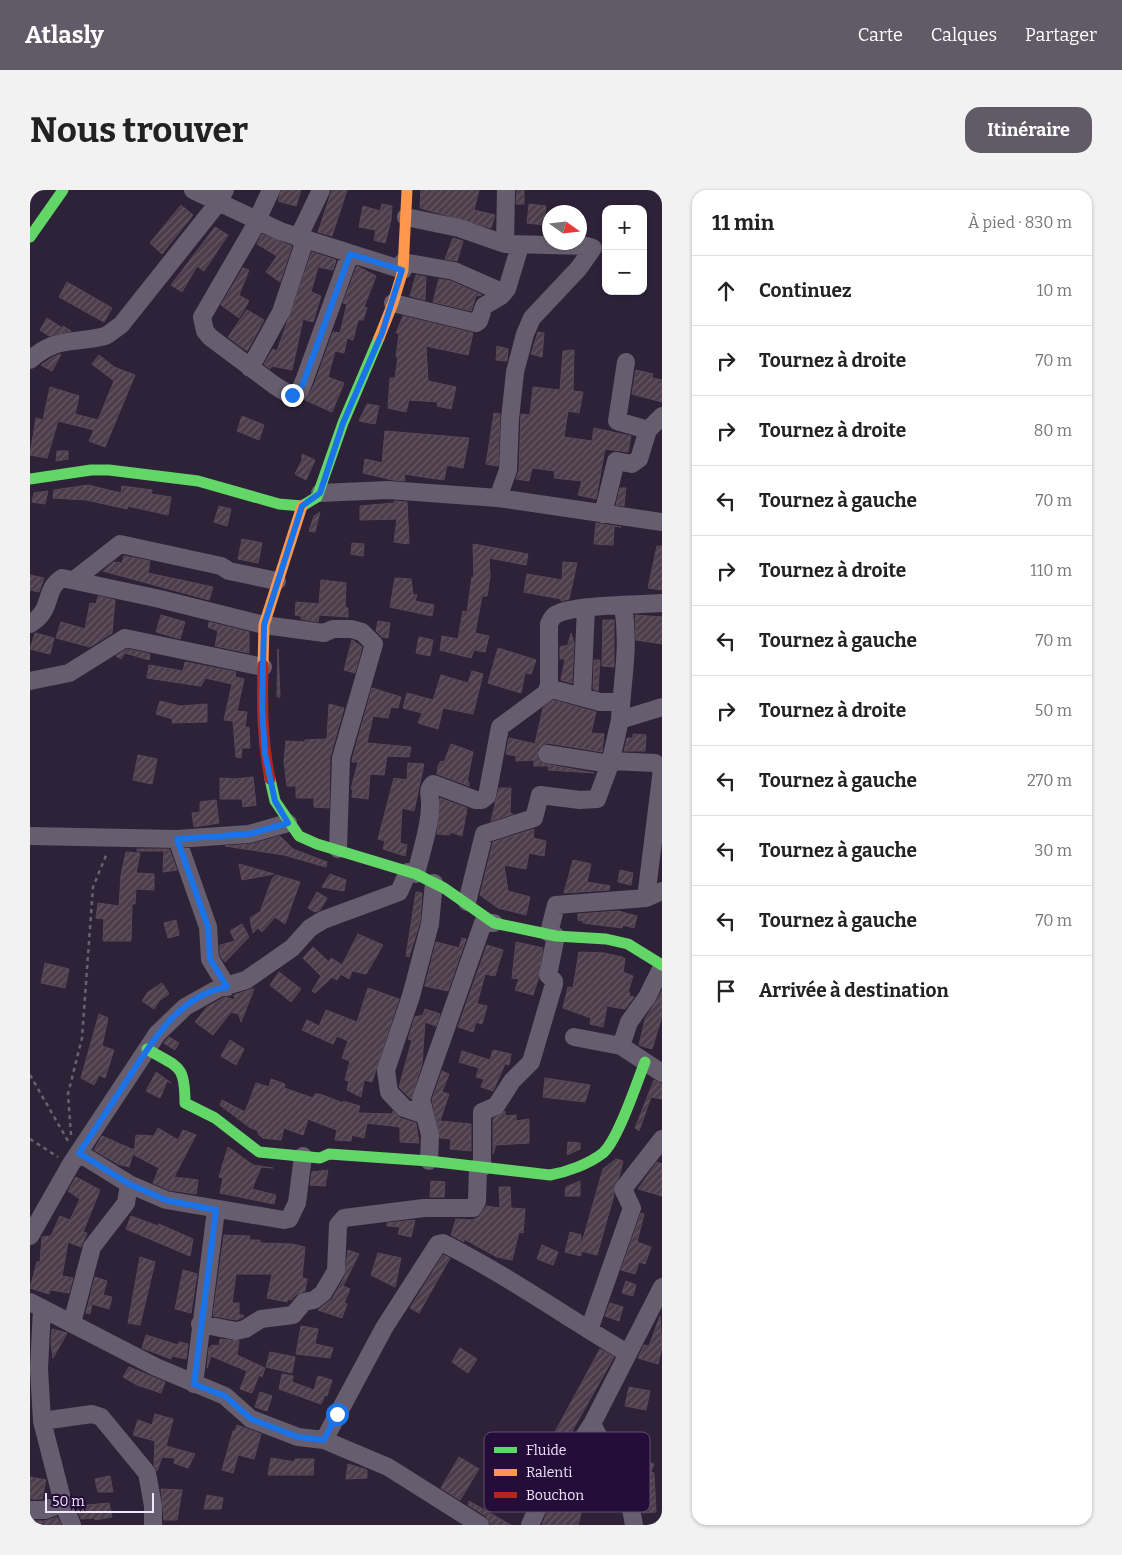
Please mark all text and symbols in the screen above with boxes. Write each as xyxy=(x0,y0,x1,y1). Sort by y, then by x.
text: Atlasly xyxy=(25,21,104,49)
text: Carte xyxy=(858,24,903,46)
text: Calques xyxy=(931,24,997,46)
text: Partager xyxy=(1025,24,1097,46)
button: Itinéraire xyxy=(965,107,1092,153)
text: Nous trouver xyxy=(30,109,248,151)
north arrow xyxy=(542,205,587,250)
map controls xyxy=(602,205,647,295)
button: + xyxy=(602,205,647,250)
text: 11 min xyxy=(712,210,774,236)
text: À pied · 830 m xyxy=(968,213,1072,232)
button: − xyxy=(602,250,647,295)
icon: ahead xyxy=(712,277,740,305)
text: Continuez xyxy=(759,279,852,302)
text: 10 m xyxy=(1037,281,1072,300)
icon: right xyxy=(712,347,740,375)
text: Tournez à droite xyxy=(759,349,906,372)
text: 70 m xyxy=(1036,351,1072,370)
route end xyxy=(281,384,304,407)
icon: right xyxy=(712,417,740,445)
text: Tournez à droite xyxy=(759,419,906,442)
text: 80 m xyxy=(1034,421,1072,440)
icon: left xyxy=(712,487,740,515)
text: Tournez à gauche xyxy=(759,489,917,512)
text: 70 m xyxy=(1036,491,1072,510)
icon: right xyxy=(712,557,740,585)
text: Tournez à droite xyxy=(759,559,906,582)
text: 110 m xyxy=(1030,561,1072,580)
icon: left xyxy=(712,627,740,655)
text: Tournez à gauche xyxy=(759,629,917,652)
text: 70 m xyxy=(1036,631,1072,650)
icon: right xyxy=(712,697,740,725)
text: Tournez à droite xyxy=(759,699,906,722)
text: 50 m xyxy=(1035,701,1072,720)
icon: left xyxy=(712,767,740,795)
text: Tournez à gauche xyxy=(759,769,917,792)
text: 270 m xyxy=(1027,771,1072,790)
icon: left xyxy=(712,837,740,865)
text: Tournez à gauche xyxy=(759,839,917,862)
text: 30 m xyxy=(1034,841,1072,860)
icon: left xyxy=(712,907,740,935)
text: Tournez à gauche xyxy=(759,909,917,932)
text: 70 m xyxy=(1036,911,1072,930)
icon: arrive xyxy=(712,977,740,1005)
text: Arrivée à destination xyxy=(759,979,949,1002)
route start xyxy=(326,1403,349,1426)
legend xyxy=(484,1432,650,1512)
text: Fluide xyxy=(526,1442,567,1459)
text: Ralenti xyxy=(526,1464,572,1481)
text: Bouchon xyxy=(526,1487,584,1504)
scale bar xyxy=(45,1490,154,1513)
text: 50 m xyxy=(52,1493,85,1510)

